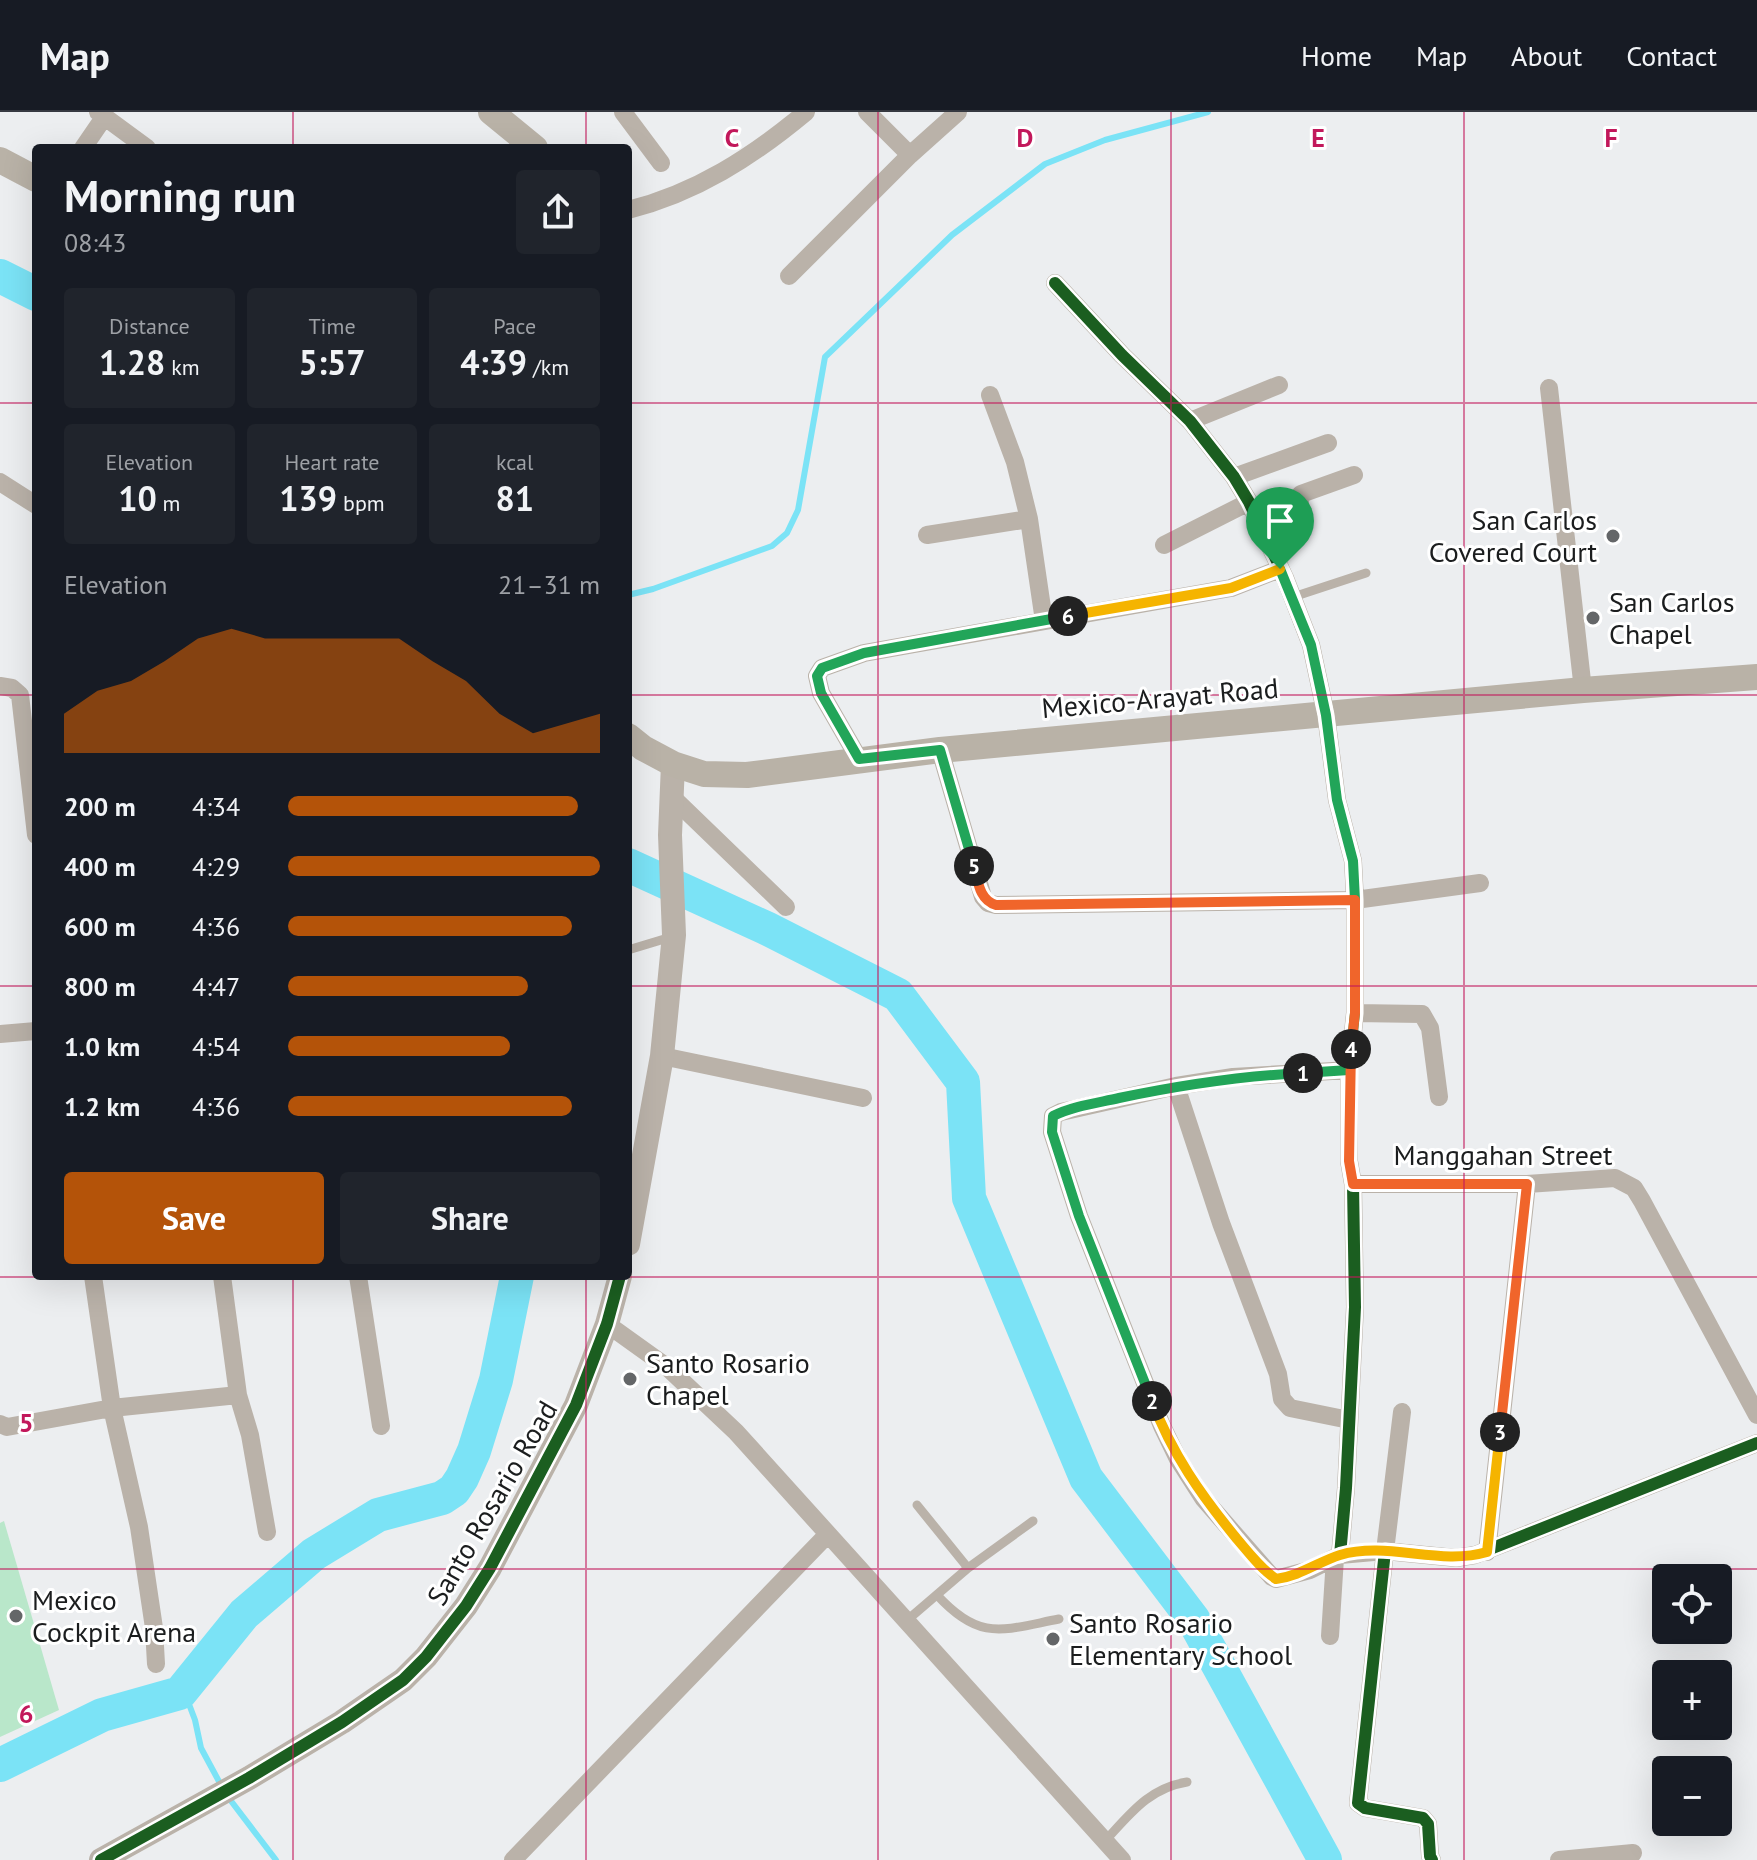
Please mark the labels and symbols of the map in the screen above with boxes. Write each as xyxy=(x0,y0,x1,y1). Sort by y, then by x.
text: C xyxy=(725,121,739,154)
text: D xyxy=(1017,121,1033,154)
text: E xyxy=(1311,121,1325,154)
text: F xyxy=(1604,121,1618,154)
pin xyxy=(1246,487,1314,569)
place label: San Carlos Covered Court xyxy=(1429,501,1598,570)
marker: San Carlos Covered Court xyxy=(1604,527,1622,545)
place label: San Carlos Chapel xyxy=(1609,583,1734,652)
pin: 6 xyxy=(1048,596,1088,636)
marker: San Carlos Chapel xyxy=(1584,609,1602,627)
street label: Mexico-Arayat Road xyxy=(1040,669,1280,726)
pin: 5 xyxy=(954,846,994,886)
pin: 4 xyxy=(1331,1029,1371,1069)
pin: 1 xyxy=(1283,1053,1323,1093)
street label: Manggahan Street xyxy=(1394,1136,1613,1173)
place label: Santo Rosario Chapel xyxy=(646,1344,810,1413)
marker: Santo Rosario Chapel xyxy=(621,1370,639,1388)
pin: 2 xyxy=(1132,1381,1172,1421)
street label: Santo Rosario Road xyxy=(418,1394,565,1612)
text: 5 xyxy=(19,1406,33,1439)
pin: 3 xyxy=(1480,1412,1520,1452)
place label: Mexico Cockpit Arena xyxy=(32,1581,196,1650)
place label: Santo Rosario Elementary School xyxy=(1069,1604,1292,1673)
marker: Mexico Cockpit Arena xyxy=(7,1607,25,1625)
marker: Santo Rosario Elementary School xyxy=(1044,1630,1062,1648)
text: 6 xyxy=(19,1697,33,1730)

